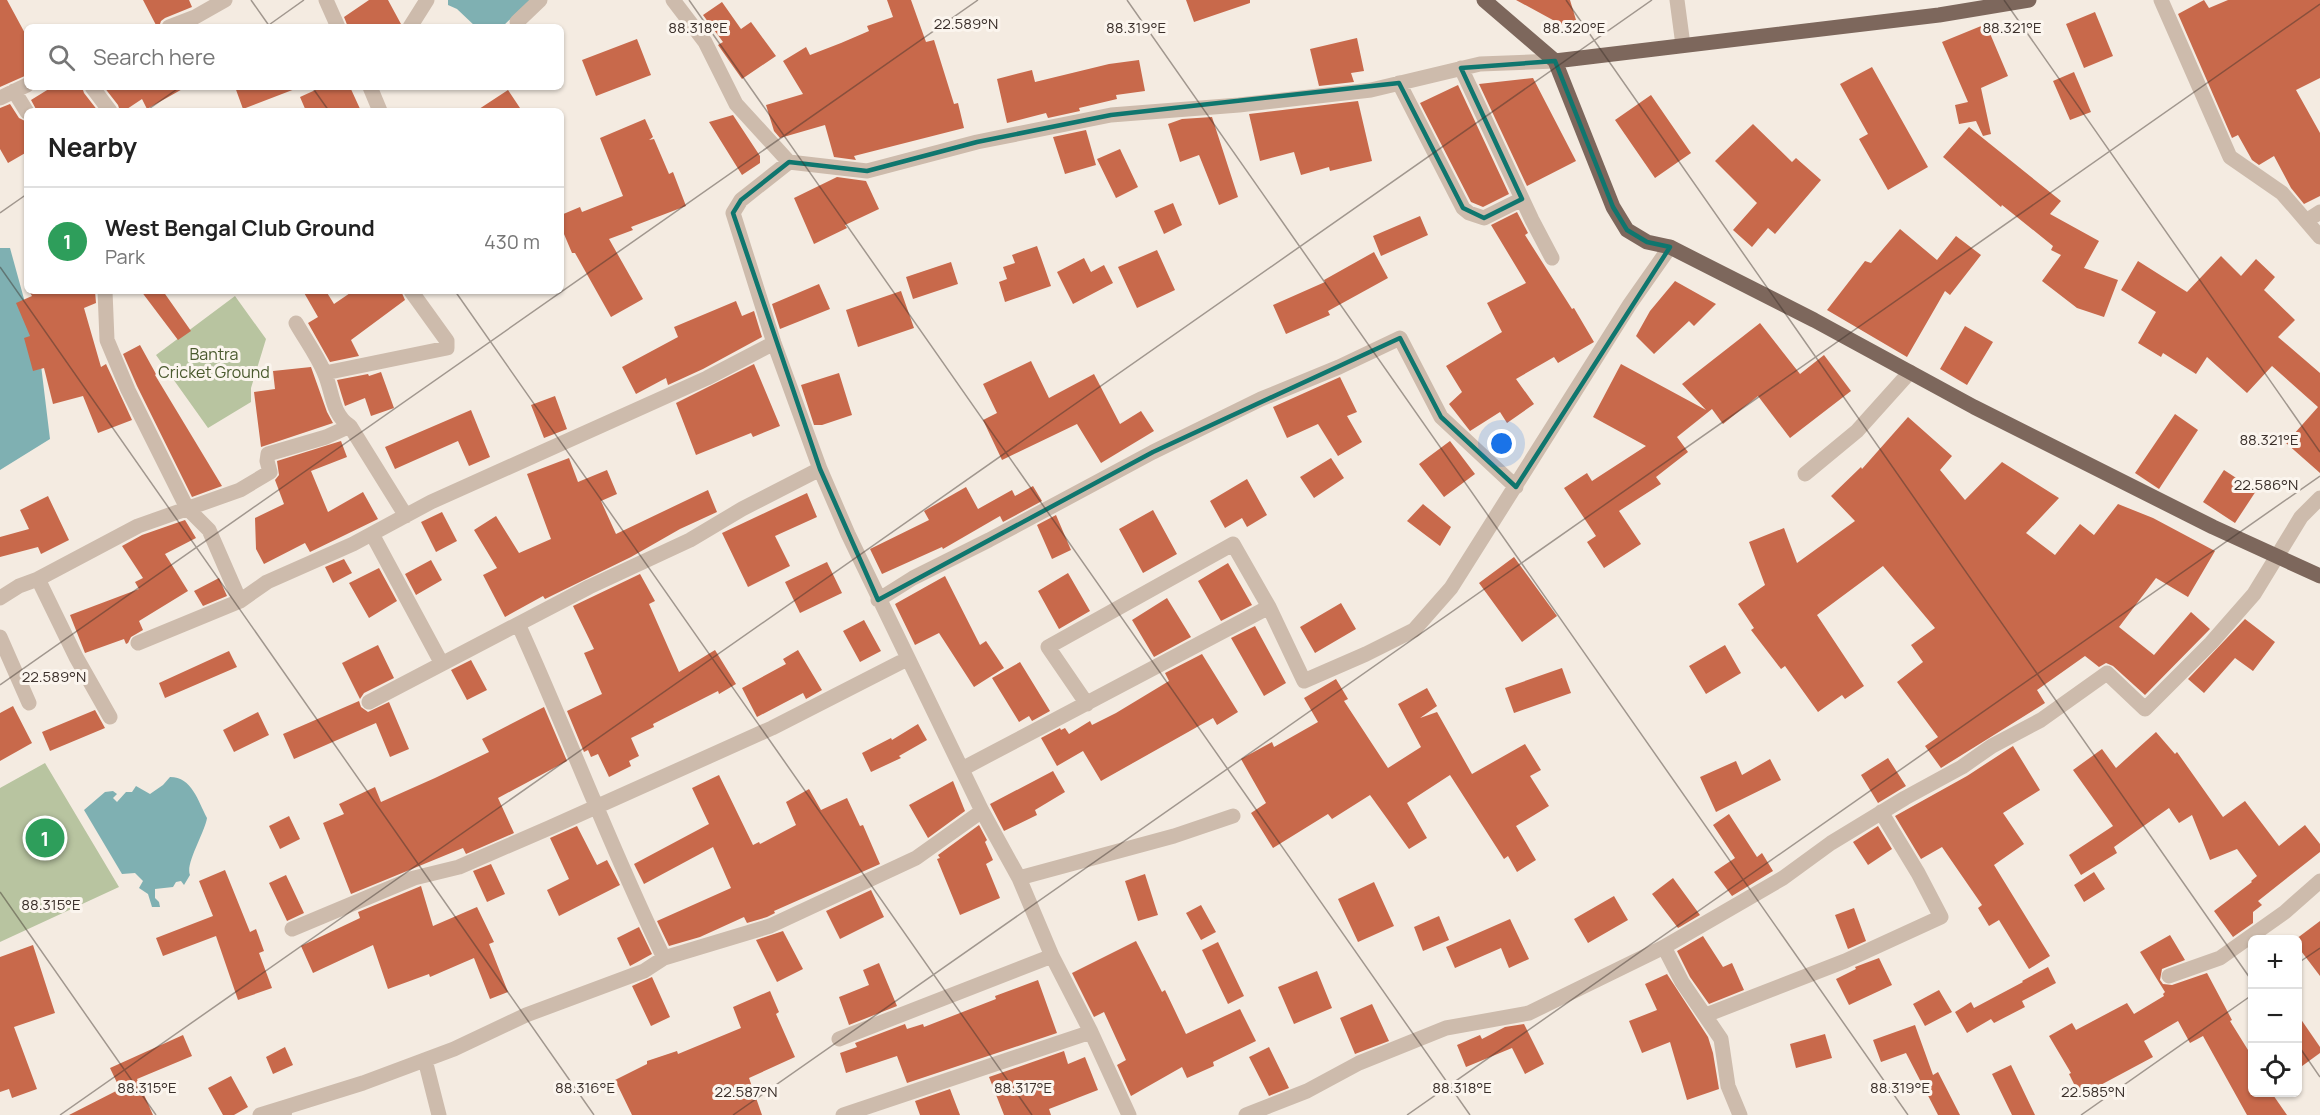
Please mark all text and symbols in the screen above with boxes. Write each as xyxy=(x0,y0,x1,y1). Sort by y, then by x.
text: 22.589°N xyxy=(934,13,998,34)
text: 88.318°E xyxy=(668,17,728,38)
text: 88.319°E xyxy=(1106,17,1166,38)
text: 88.320°E xyxy=(1543,17,1605,38)
text: 88.321°E xyxy=(1982,17,2042,38)
search box xyxy=(24,24,564,90)
icon: search xyxy=(45,41,78,74)
text: Search here xyxy=(93,42,215,72)
text: Nearby xyxy=(48,129,137,165)
text: West Bengal Club Ground xyxy=(105,213,375,243)
text: 1 xyxy=(63,228,72,255)
text: 430 m xyxy=(484,228,540,255)
text: Park xyxy=(105,243,145,270)
park label: Bantra Cricket Ground xyxy=(158,343,270,383)
your location xyxy=(1487,429,1516,458)
text: 88.321°E xyxy=(2239,429,2299,450)
text: 22.586°N xyxy=(2234,474,2298,495)
text: 22.589°N xyxy=(22,666,86,687)
pin: 1 xyxy=(26,816,64,860)
text: 88.315°E xyxy=(21,894,81,915)
map controls xyxy=(2248,935,2302,1097)
button: + xyxy=(2248,935,2302,989)
button: − xyxy=(2248,989,2302,1043)
button: locate xyxy=(2248,1043,2302,1097)
text: 88.315°E xyxy=(117,1077,177,1098)
text: 88.316°E xyxy=(555,1077,615,1098)
text: 88.317°E xyxy=(994,1077,1052,1098)
text: 88.318°E xyxy=(1432,1077,1492,1098)
text: 88.319°E xyxy=(1870,1077,1930,1098)
text: 22.587°N xyxy=(715,1081,777,1102)
text: 22.585°N xyxy=(2061,1081,2125,1102)

